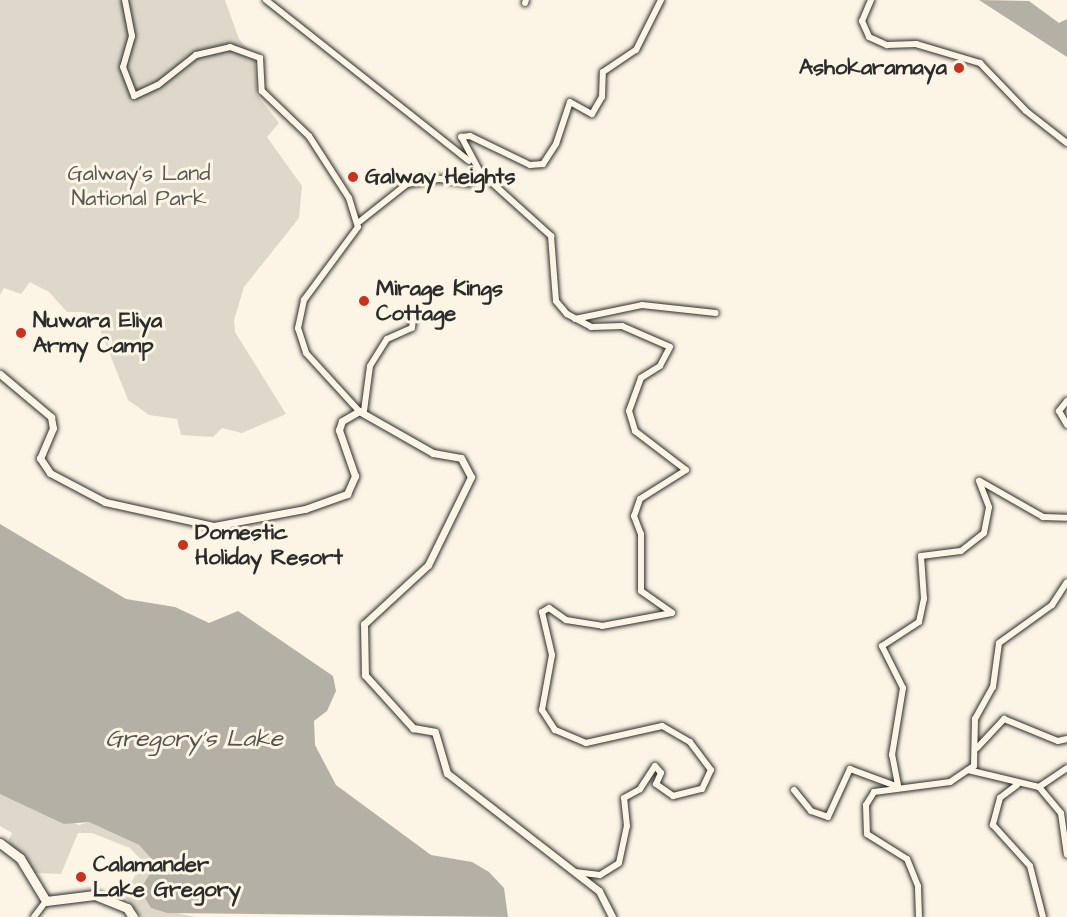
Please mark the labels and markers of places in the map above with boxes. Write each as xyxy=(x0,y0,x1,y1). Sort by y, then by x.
place label: Ashokaramaya xyxy=(799,55,947,81)
marker: Ashokaramaya xyxy=(952,61,966,75)
place label: Galway Heights xyxy=(365,164,515,190)
marker: Galway Heights xyxy=(346,170,360,184)
place label: Mirage Kings Cottage xyxy=(376,275,503,326)
marker: Mirage Kings Cottage xyxy=(357,294,371,308)
place label: Nuwara Eliya Army Camp xyxy=(33,307,162,358)
marker: Nuwara Eliya Army Camp xyxy=(14,326,28,340)
place label: Domestic Holiday Resort xyxy=(195,519,343,570)
marker: Domestic Holiday Resort xyxy=(176,538,190,552)
place label: Calamander Lake Gregory xyxy=(93,851,241,902)
marker: Calamander Lake Gregory xyxy=(74,870,88,884)

